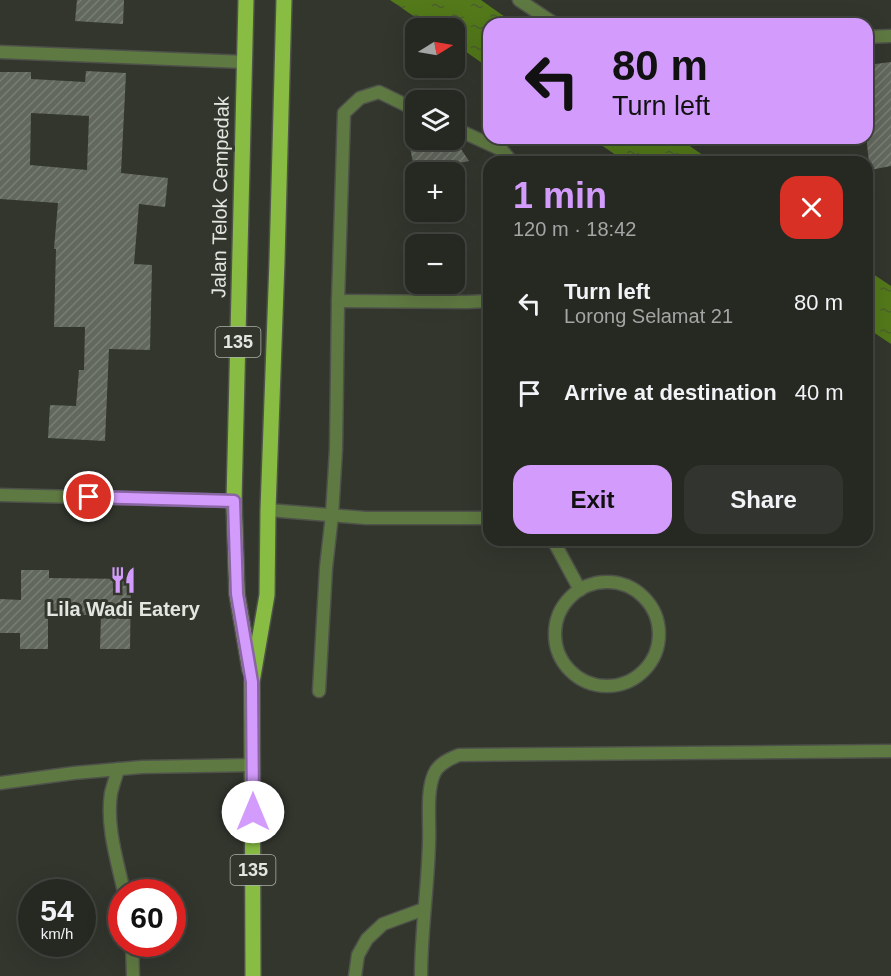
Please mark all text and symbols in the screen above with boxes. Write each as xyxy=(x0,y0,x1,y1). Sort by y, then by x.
north arrow xyxy=(405,18,465,78)
map controls xyxy=(405,18,465,294)
icon: left xyxy=(513,42,591,120)
text: 80 m xyxy=(612,42,708,89)
button: layers xyxy=(405,90,465,150)
text: Turn left xyxy=(612,91,710,121)
street label: Jalan Telok Cempedak xyxy=(207,95,233,298)
button: + xyxy=(405,162,465,222)
text: 1 min xyxy=(513,175,607,216)
button: close xyxy=(780,176,843,239)
text: 120 m · 18:42 xyxy=(513,218,636,240)
button: − xyxy=(405,234,465,294)
text: Turn left xyxy=(564,279,650,304)
icon: left xyxy=(513,287,546,320)
text: 80 m xyxy=(794,290,843,315)
text: Lorong Selamat 21 xyxy=(564,305,733,327)
road number: 135 xyxy=(216,327,260,357)
icon: arrive xyxy=(513,377,546,410)
text: Arrive at destination xyxy=(564,380,777,405)
text: 40 m xyxy=(795,380,844,405)
button: Exit xyxy=(513,465,672,534)
button: Share xyxy=(684,465,843,534)
pin xyxy=(63,471,114,522)
icon: arrive xyxy=(72,480,105,513)
restaurant icon: Lila Wadi Eatery xyxy=(108,565,138,595)
place label: Lila Wadi Eatery xyxy=(46,598,201,620)
position arrow xyxy=(221,780,285,844)
road number: 135 xyxy=(230,855,276,885)
speed limit sign: 60 xyxy=(108,879,186,957)
text: 54 xyxy=(40,894,74,927)
text: km/h xyxy=(41,925,73,942)

